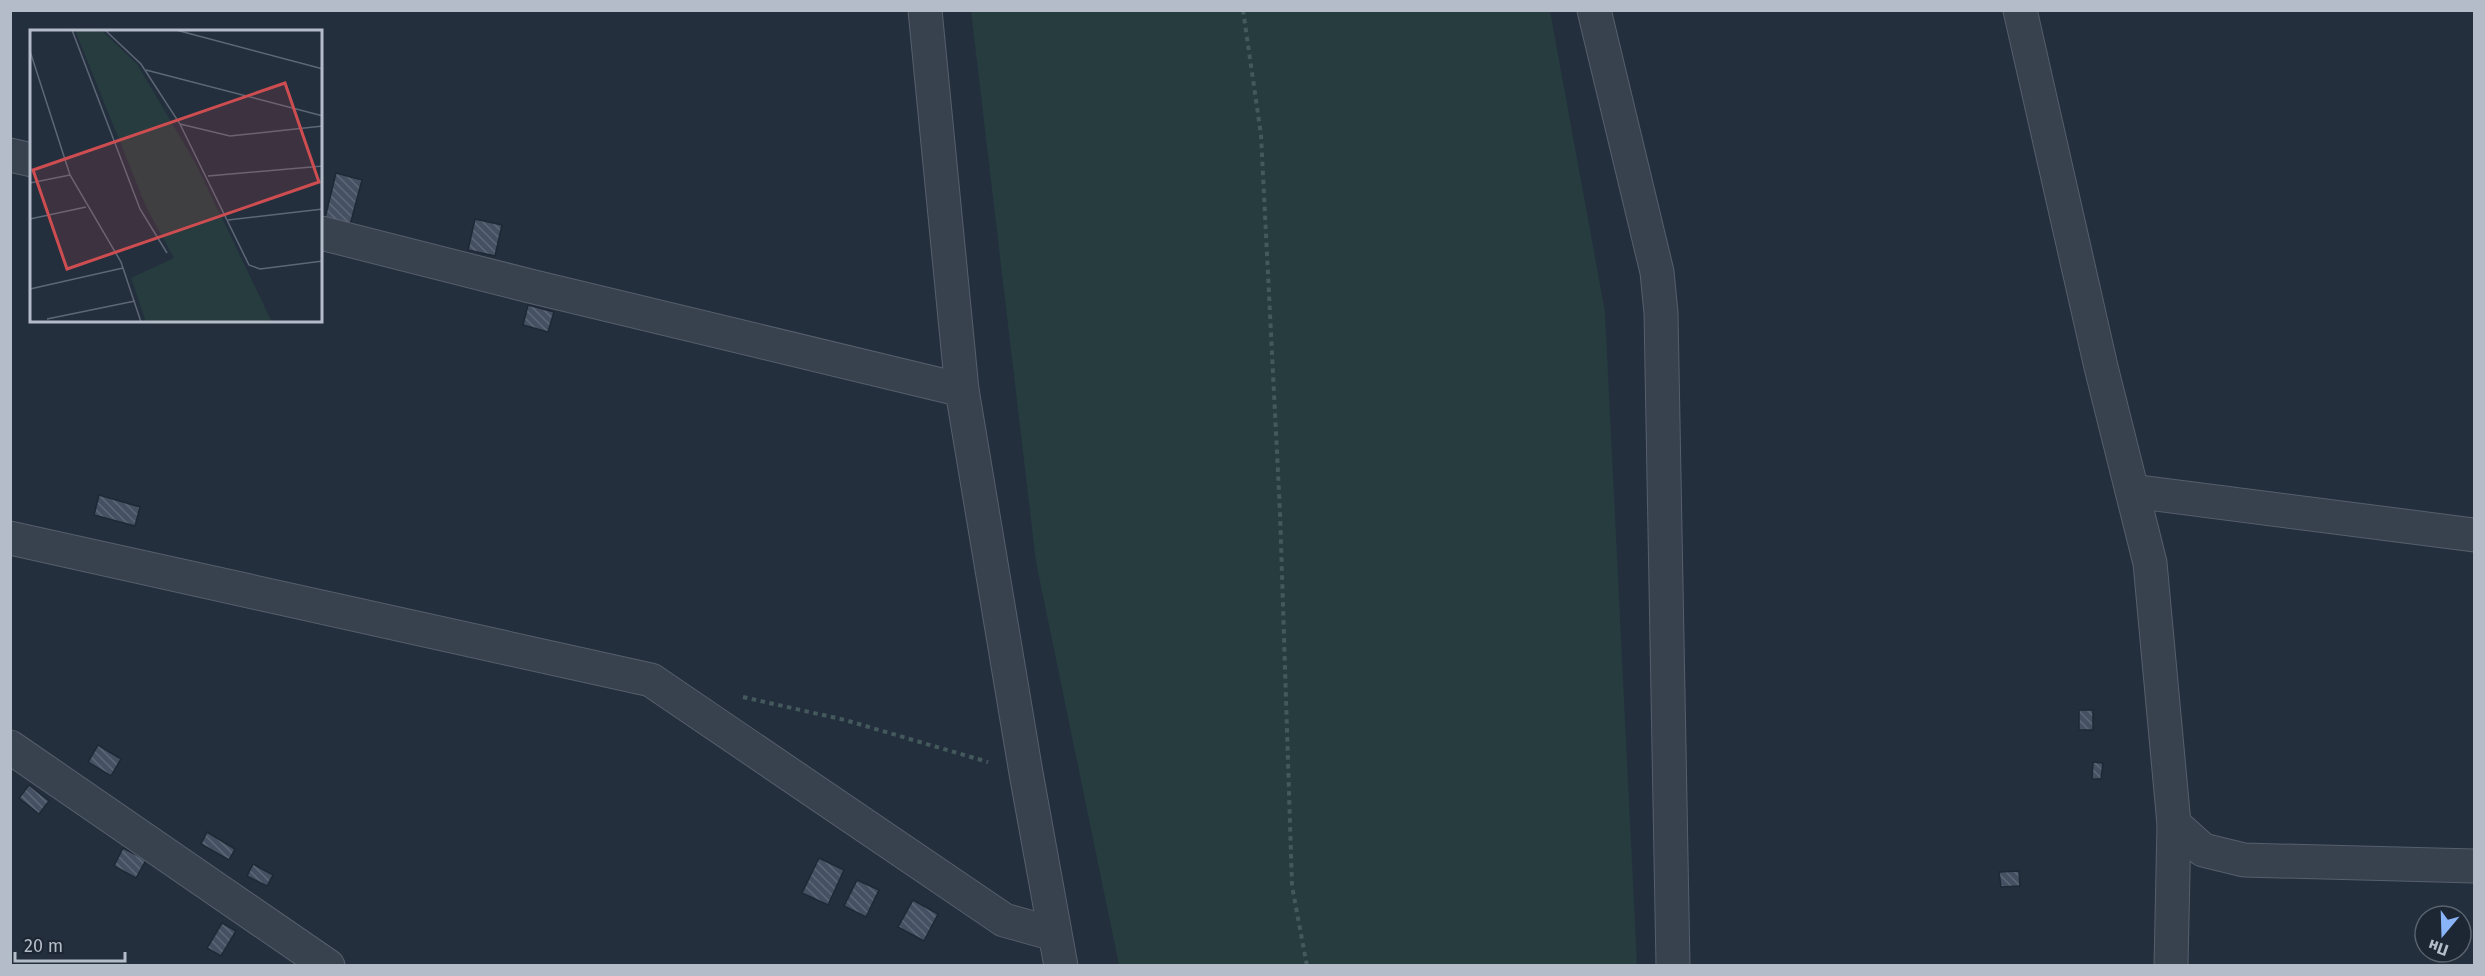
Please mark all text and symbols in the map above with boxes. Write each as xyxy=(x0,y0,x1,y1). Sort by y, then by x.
inset map xyxy=(30,30,322,322)
north arrow xyxy=(2413,904,2473,964)
scale bar xyxy=(15,925,124,963)
text: 20 m xyxy=(24,935,63,957)
text: Пн xyxy=(2426,935,2451,960)

